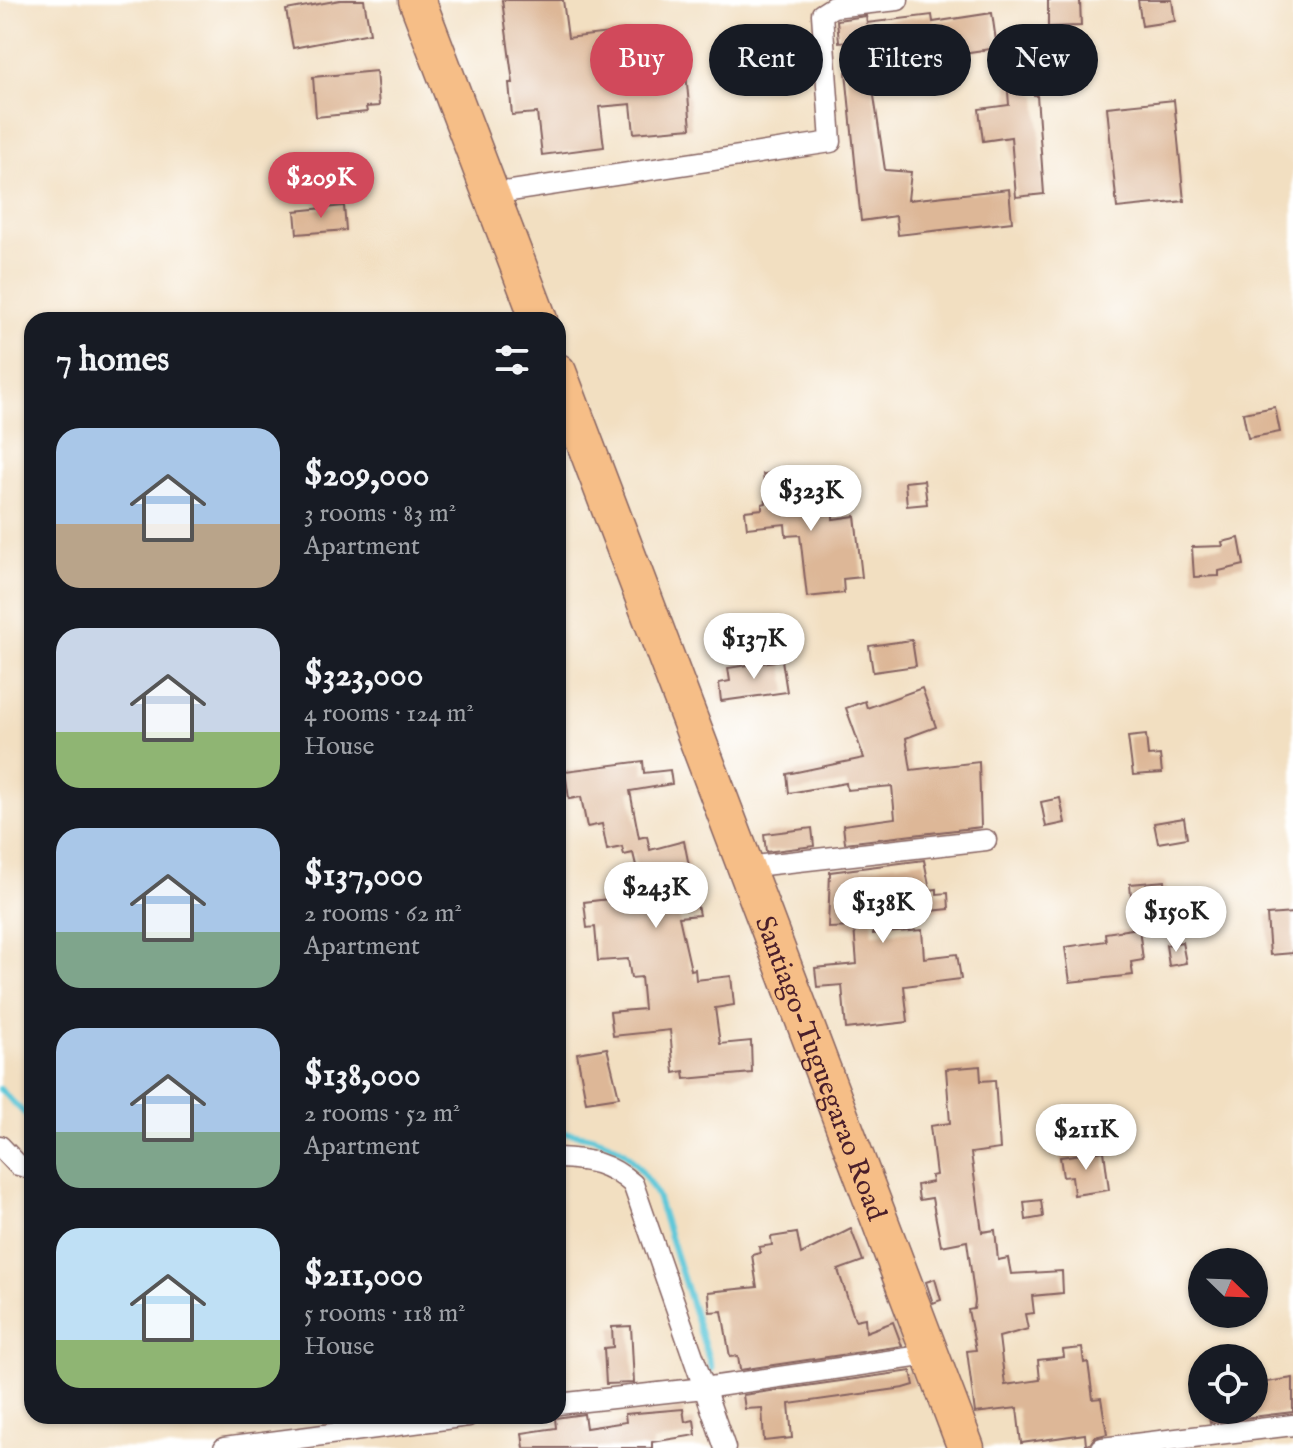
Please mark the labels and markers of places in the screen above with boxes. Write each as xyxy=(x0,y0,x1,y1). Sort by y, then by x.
pin: $209K xyxy=(265,152,377,220)
pin: $323K xyxy=(755,465,867,533)
pin: $137K xyxy=(698,613,810,681)
pin: $243K xyxy=(600,862,712,930)
pin: $138K xyxy=(827,877,939,945)
pin: $150K xyxy=(1120,886,1232,954)
pin: $211K xyxy=(1030,1104,1142,1172)

